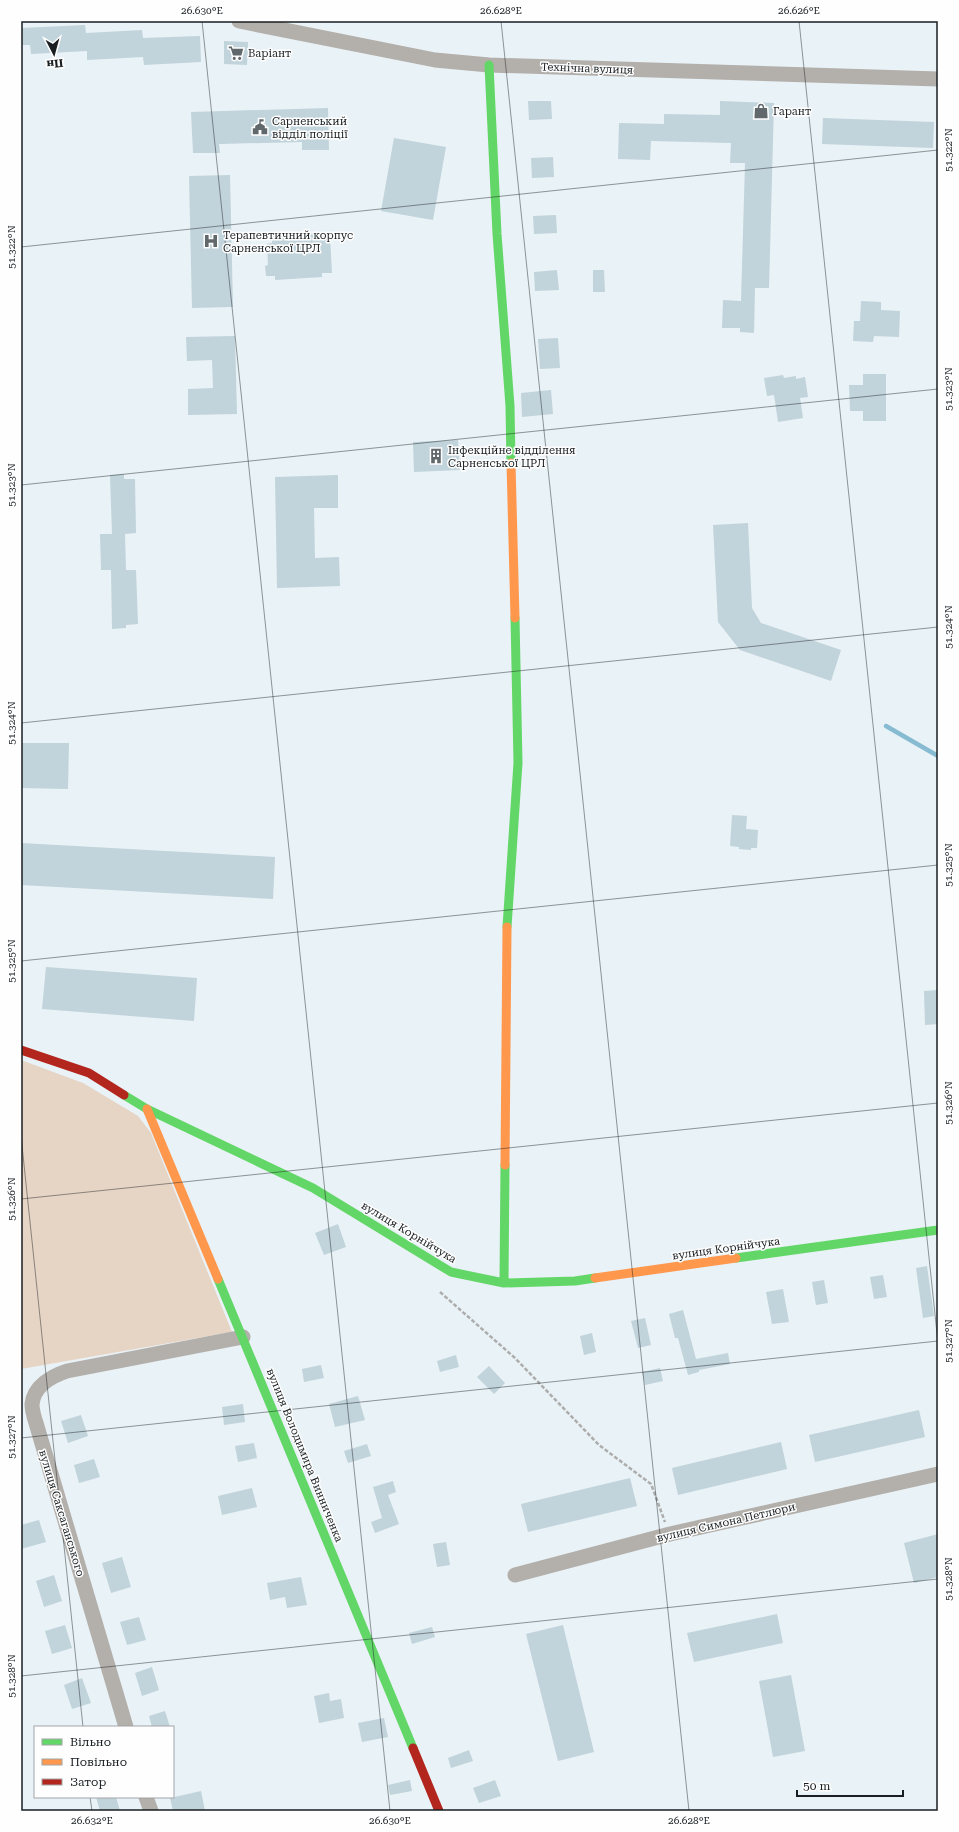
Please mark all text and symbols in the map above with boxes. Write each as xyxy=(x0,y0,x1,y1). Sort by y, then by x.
text: 26.630°E xyxy=(181,5,223,16)
text: 26.628°E xyxy=(480,5,522,16)
text: 26.626°E xyxy=(778,5,820,16)
north arrow xyxy=(34,34,74,74)
supermarket icon: Варіант xyxy=(227,44,245,62)
place label: Варіант xyxy=(248,47,291,60)
text: Пн xyxy=(46,56,64,71)
street label: Технічна вулиця xyxy=(541,60,633,77)
shop icon: Гарант xyxy=(752,102,770,120)
place label: Гарант xyxy=(773,105,811,118)
place label: Сарненський відділ поліції xyxy=(272,115,348,141)
public building icon: Сарненський відділ поліції xyxy=(251,118,269,136)
text: 51.322°N xyxy=(943,128,954,172)
text: 51.322°N xyxy=(6,225,17,269)
place label: Терапевтичний корпус Сарненської ЦРЛ xyxy=(223,229,353,255)
hospital icon: Терапевтичний корпус Сарненської ЦРЛ xyxy=(202,232,220,250)
text: 51.323°N xyxy=(943,367,954,411)
place label: Інфекційне відділення Сарненської ЦРЛ xyxy=(448,444,576,470)
building icon: Інфекційне відділення Сарненської ЦРЛ xyxy=(427,447,445,465)
text: 51.323°N xyxy=(6,463,17,507)
text: 51.324°N xyxy=(943,605,954,649)
text: 51.324°N xyxy=(6,701,17,745)
text: 51.325°N xyxy=(943,843,954,887)
text: 51.325°N xyxy=(6,939,17,983)
text: 51.326°N xyxy=(943,1081,954,1125)
text: 51.326°N xyxy=(6,1177,17,1221)
street label: вулиця Корнійчука xyxy=(359,1199,459,1266)
street label: вулиця Корнійчука xyxy=(671,1234,781,1262)
text: 51.327°N xyxy=(943,1319,954,1363)
street label: вулиця Володимира Винниченка xyxy=(264,1366,345,1544)
text: 51.327°N xyxy=(6,1415,17,1459)
street label: вулиця Саксаганського xyxy=(36,1448,87,1578)
street label: вулиця Симона Петлюри xyxy=(655,1500,797,1545)
text: 51.328°N xyxy=(943,1557,954,1601)
text: 51.328°N xyxy=(6,1654,17,1698)
legend xyxy=(34,1726,174,1798)
text: Вільно xyxy=(70,1735,111,1749)
text: Повільно xyxy=(70,1755,127,1769)
scale bar xyxy=(797,1772,903,1798)
text: Затор xyxy=(70,1775,106,1789)
text: 50 m xyxy=(803,1779,830,1793)
text: 26.632°E xyxy=(71,1815,113,1826)
text: 26.630°E xyxy=(369,1815,411,1826)
text: 26.628°E xyxy=(668,1815,710,1826)

